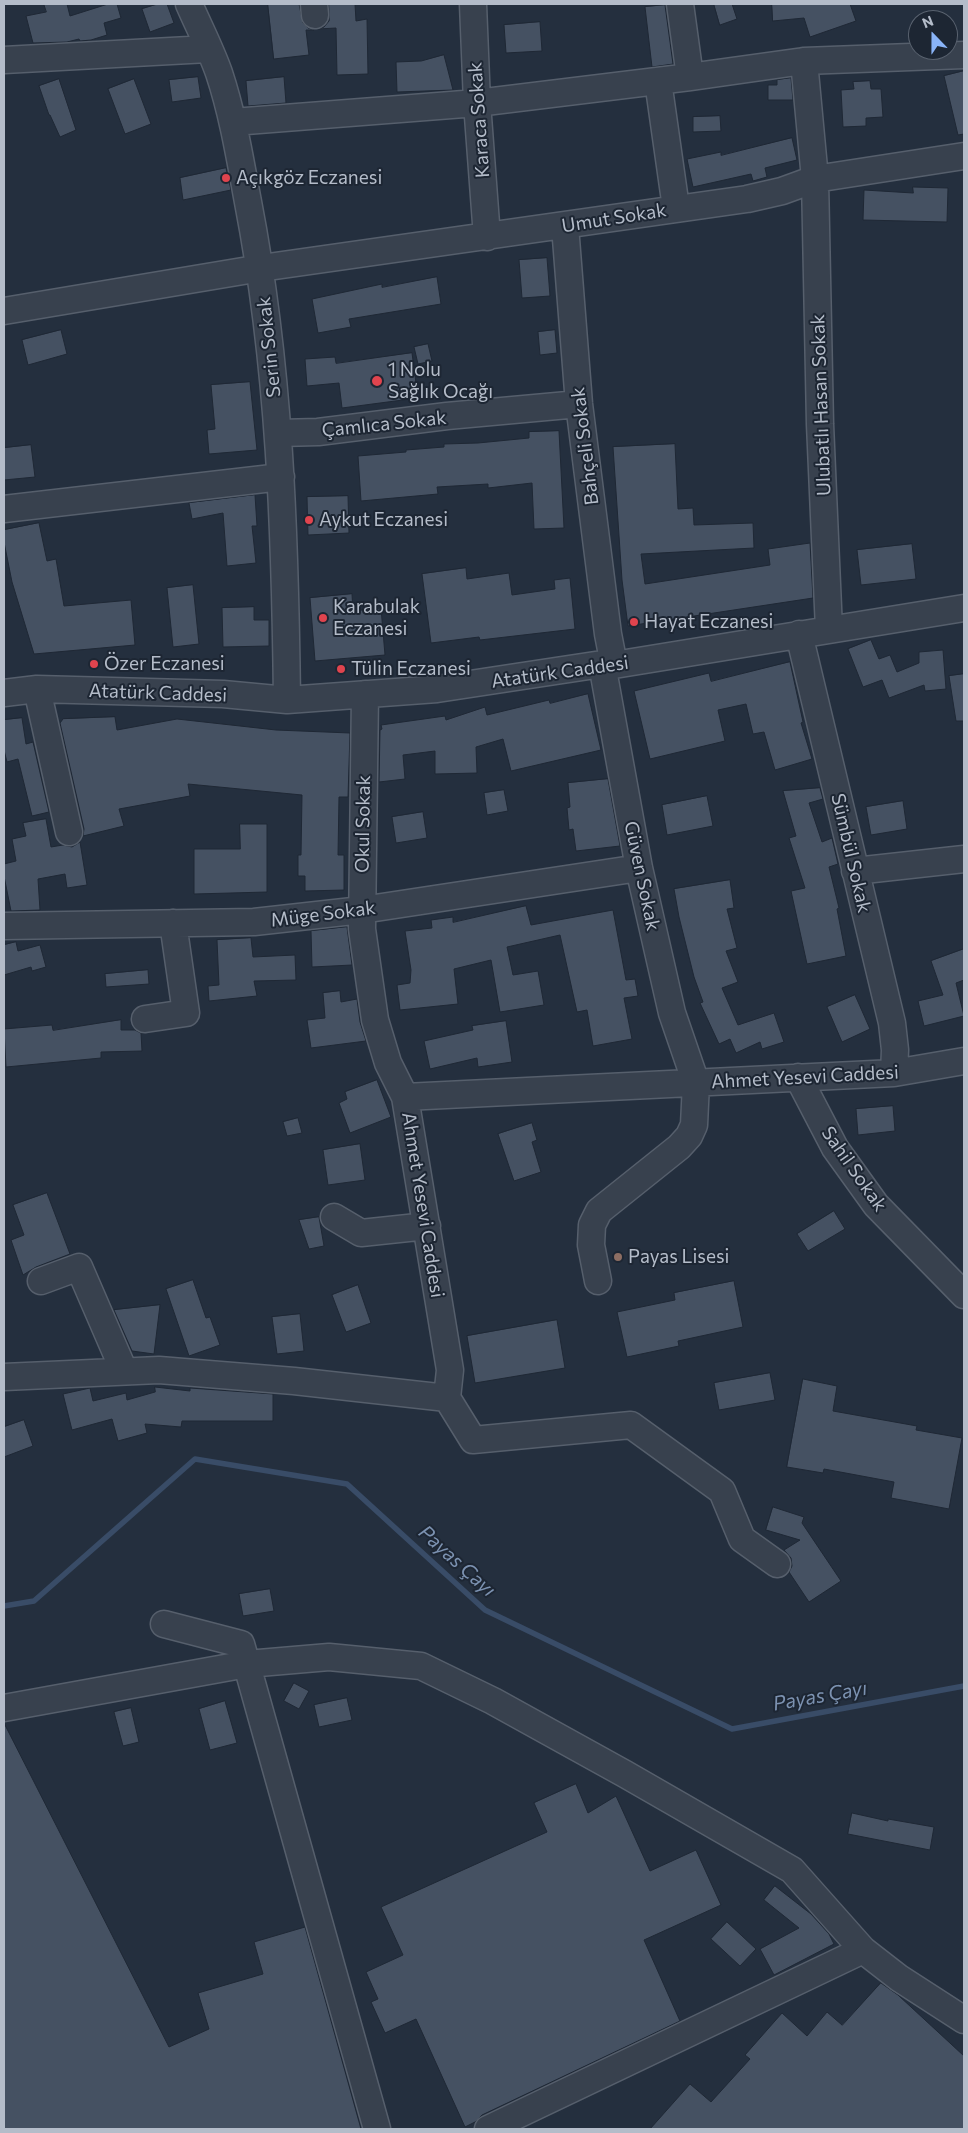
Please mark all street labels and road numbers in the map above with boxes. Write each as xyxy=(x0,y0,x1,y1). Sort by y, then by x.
street label: Karaca Sokak xyxy=(464,61,494,179)
street label: Umut Sokak xyxy=(560,198,668,238)
street label: Serin Sokak xyxy=(252,295,286,399)
street label: Ulubatlı Hasan Sokak xyxy=(806,314,836,496)
street label: Bahçeli Sokak xyxy=(566,386,604,506)
street label: Çamlıca Sokak xyxy=(321,406,447,442)
street label: Atatürk Caddesi xyxy=(490,651,630,693)
street label: Atatürk Caddesi xyxy=(88,679,228,707)
street label: Okul Sokak xyxy=(351,775,375,873)
street label: Sümbül Sokak xyxy=(826,791,876,915)
street label: Güven Sokak xyxy=(619,819,665,933)
street label: Müge Sokak xyxy=(269,896,377,932)
street label: Ahmet Yesevi Caddesi xyxy=(711,1061,899,1093)
street label: Ahmet Yesevi Caddesi xyxy=(397,1111,449,1299)
street label: Sahil Sokak xyxy=(816,1122,892,1216)

